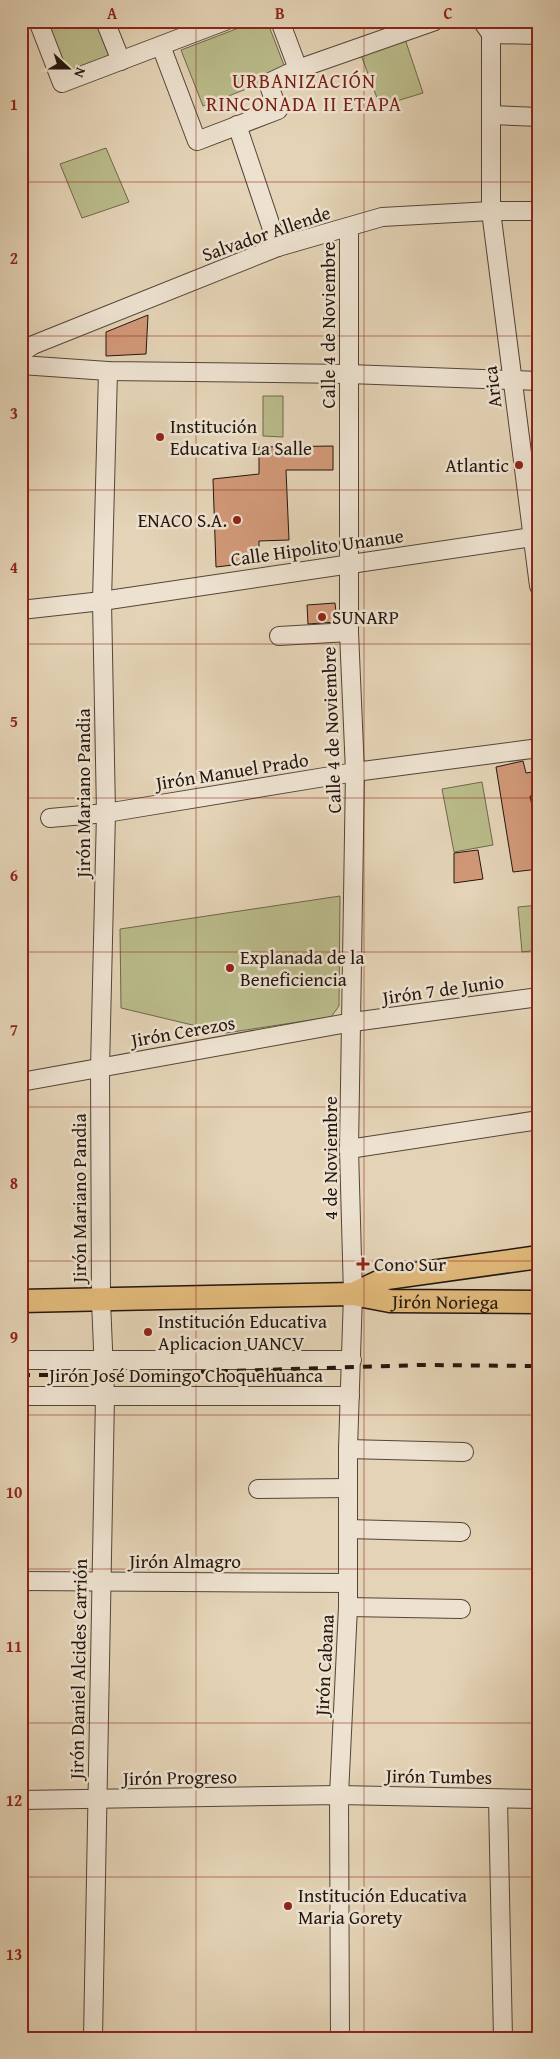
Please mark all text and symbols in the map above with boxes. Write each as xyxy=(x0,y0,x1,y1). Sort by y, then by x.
text: A xyxy=(107,1,118,25)
text: B xyxy=(275,1,285,25)
text: C xyxy=(443,1,453,25)
north arrow xyxy=(42,42,92,92)
text: N xyxy=(69,65,91,81)
district label: URBANIZACIÓN RINCONADA II ETAPA xyxy=(206,66,402,118)
text: 1 xyxy=(10,92,18,116)
street label: Salvador Allende xyxy=(198,198,334,268)
street label: Calle 4 de Noviembre xyxy=(314,241,342,408)
text: 2 xyxy=(10,246,18,270)
street label: Arica xyxy=(476,364,508,410)
text: 3 xyxy=(10,401,18,425)
place label: Institución Educativa La Salle xyxy=(170,412,312,462)
marker: Institución Educativa La Salle xyxy=(154,431,166,443)
place label: Atlantic xyxy=(445,451,509,479)
marker: Atlantic xyxy=(513,459,525,471)
place label: ENACO S.A. xyxy=(138,506,227,534)
marker: ENACO S.A. xyxy=(231,514,243,526)
street label: Calle Hipolito Unanue xyxy=(229,521,405,573)
text: 4 xyxy=(10,555,18,579)
place label: SUNARP xyxy=(332,603,399,631)
marker: SUNARP xyxy=(316,611,328,623)
street label: Calle 4 de Noviembre xyxy=(314,646,348,814)
street label: Jirón Mariano Pandia xyxy=(69,708,97,880)
text: 5 xyxy=(10,709,18,733)
street label: Jirón Manuel Prado xyxy=(152,745,310,797)
text: 6 xyxy=(10,863,18,887)
place label: Explanada de la Beneficiencia xyxy=(240,943,364,993)
marker: Explanada de la Beneficiencia xyxy=(224,962,236,974)
street label: Jirón 7 de Junio xyxy=(379,967,505,1012)
street label: Jirón Cerezos xyxy=(127,1008,237,1054)
text: 7 xyxy=(10,1017,18,1041)
street label: 4 de Noviembre xyxy=(316,1096,344,1220)
street label: Jirón Mariano Pandia xyxy=(65,1113,93,1285)
text: 8 xyxy=(10,1171,18,1195)
place label: Cono Sur xyxy=(374,1250,446,1278)
marker: Cono Sur xyxy=(356,1257,370,1271)
street label: Jirón Noriega xyxy=(390,1287,499,1316)
place label: Institución Educativa Aplicacion UANCV xyxy=(158,1307,327,1357)
text: 9 xyxy=(10,1325,18,1349)
marker: Institución Educativa Aplicacion UANCV xyxy=(142,1326,154,1338)
street label: Jirón José Domingo Choquehuanca xyxy=(47,1361,323,1389)
text: 10 xyxy=(6,1480,22,1504)
street label: Jirón Almagro xyxy=(127,1547,241,1575)
street label: Jirón Daniel Alcides Carrión xyxy=(62,1558,94,1782)
street label: Jirón Cabana xyxy=(307,1614,341,1718)
text: 11 xyxy=(6,1634,22,1658)
street label: Jirón Tumbes xyxy=(384,1761,492,1791)
street label: Jirón Progreso xyxy=(121,1762,237,1792)
text: 12 xyxy=(6,1788,22,1812)
place label: Institución Educativa Maria Gorety xyxy=(298,1881,467,1931)
marker: Institución Educativa Maria Gorety xyxy=(282,1900,294,1912)
text: 13 xyxy=(6,1942,22,1966)

